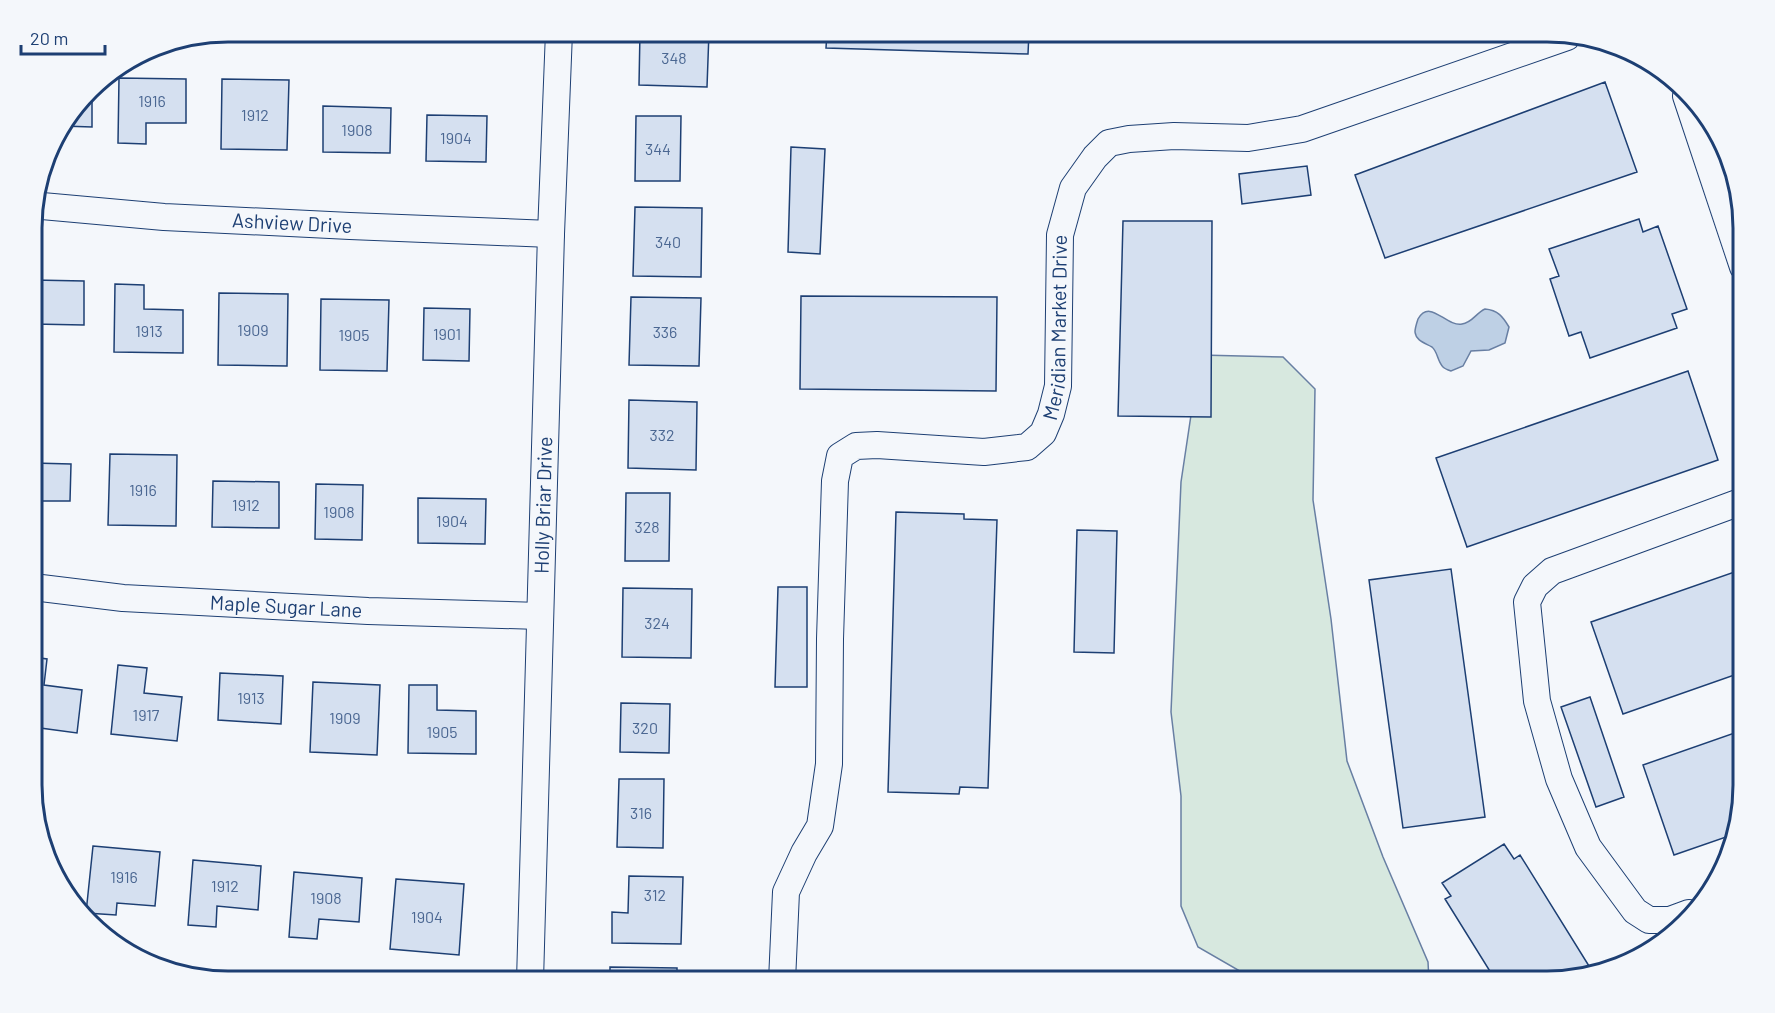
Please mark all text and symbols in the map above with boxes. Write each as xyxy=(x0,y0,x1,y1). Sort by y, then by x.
scale bar xyxy=(21,18,105,56)
text: 20 m xyxy=(30,27,68,49)
house number: 348 xyxy=(661,48,687,67)
house number: 1916 xyxy=(138,91,166,110)
house number: 1912 xyxy=(241,105,269,124)
house number: 1908 xyxy=(341,120,373,139)
house number: 1904 xyxy=(440,128,472,147)
house number: 344 xyxy=(645,139,671,158)
street label: Ashview Drive xyxy=(231,207,353,237)
house number: 340 xyxy=(655,232,681,251)
street label: Meridian Market Drive xyxy=(1037,234,1071,423)
house number: 1909 xyxy=(237,320,269,339)
house number: 1913 xyxy=(135,321,163,340)
house number: 336 xyxy=(653,322,677,341)
house number: 1901 xyxy=(433,324,461,343)
house number: 1905 xyxy=(338,325,370,344)
house number: 332 xyxy=(649,425,675,444)
street label: Holly Briar Drive xyxy=(528,436,556,574)
house number: 1916 xyxy=(129,480,157,499)
house number: 1912 xyxy=(232,495,260,514)
house number: 1908 xyxy=(323,502,355,521)
house number: 1904 xyxy=(436,511,468,530)
house number: 328 xyxy=(634,517,660,536)
street label: Maple Sugar Lane xyxy=(209,590,363,622)
house number: 324 xyxy=(644,613,670,632)
house number: 1913 xyxy=(237,688,265,707)
house number: 1917 xyxy=(133,705,160,724)
house number: 1909 xyxy=(329,708,361,727)
house number: 320 xyxy=(632,718,658,737)
house number: 1905 xyxy=(426,722,458,741)
house number: 316 xyxy=(630,803,652,822)
house number: 1916 xyxy=(110,867,138,886)
house number: 1912 xyxy=(211,876,239,895)
house number: 312 xyxy=(644,885,666,904)
house number: 1908 xyxy=(310,888,342,907)
house number: 1904 xyxy=(411,907,443,926)

